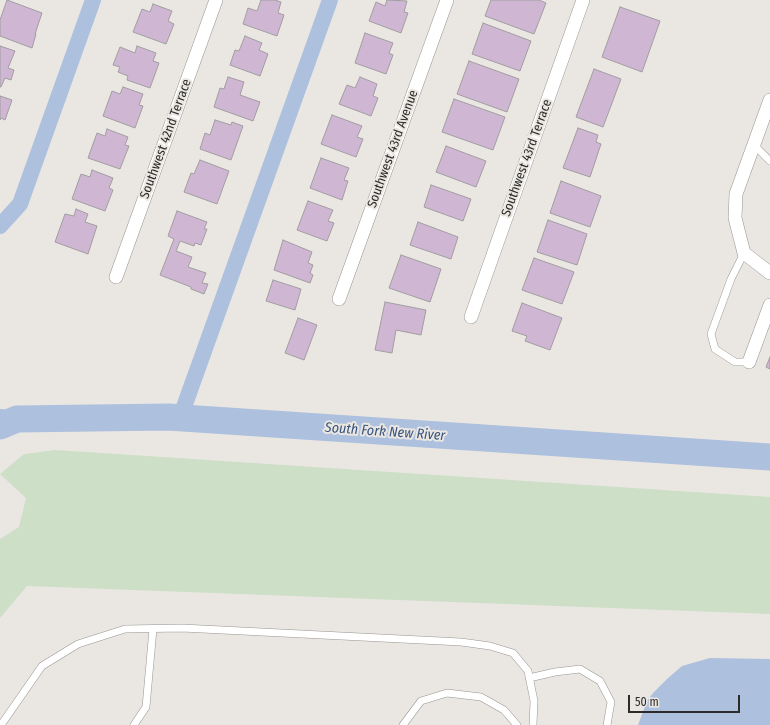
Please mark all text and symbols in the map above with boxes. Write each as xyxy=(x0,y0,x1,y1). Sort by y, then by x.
street label: Southwest 42nd Terrace xyxy=(137,77,195,201)
street label: Southwest 43rd Avenue xyxy=(364,88,422,210)
street label: Southwest 43rd Terrace xyxy=(499,97,555,219)
water label: South Fork New River xyxy=(324,419,446,445)
scale bar xyxy=(630,687,742,713)
text: 50 m xyxy=(635,695,659,709)

